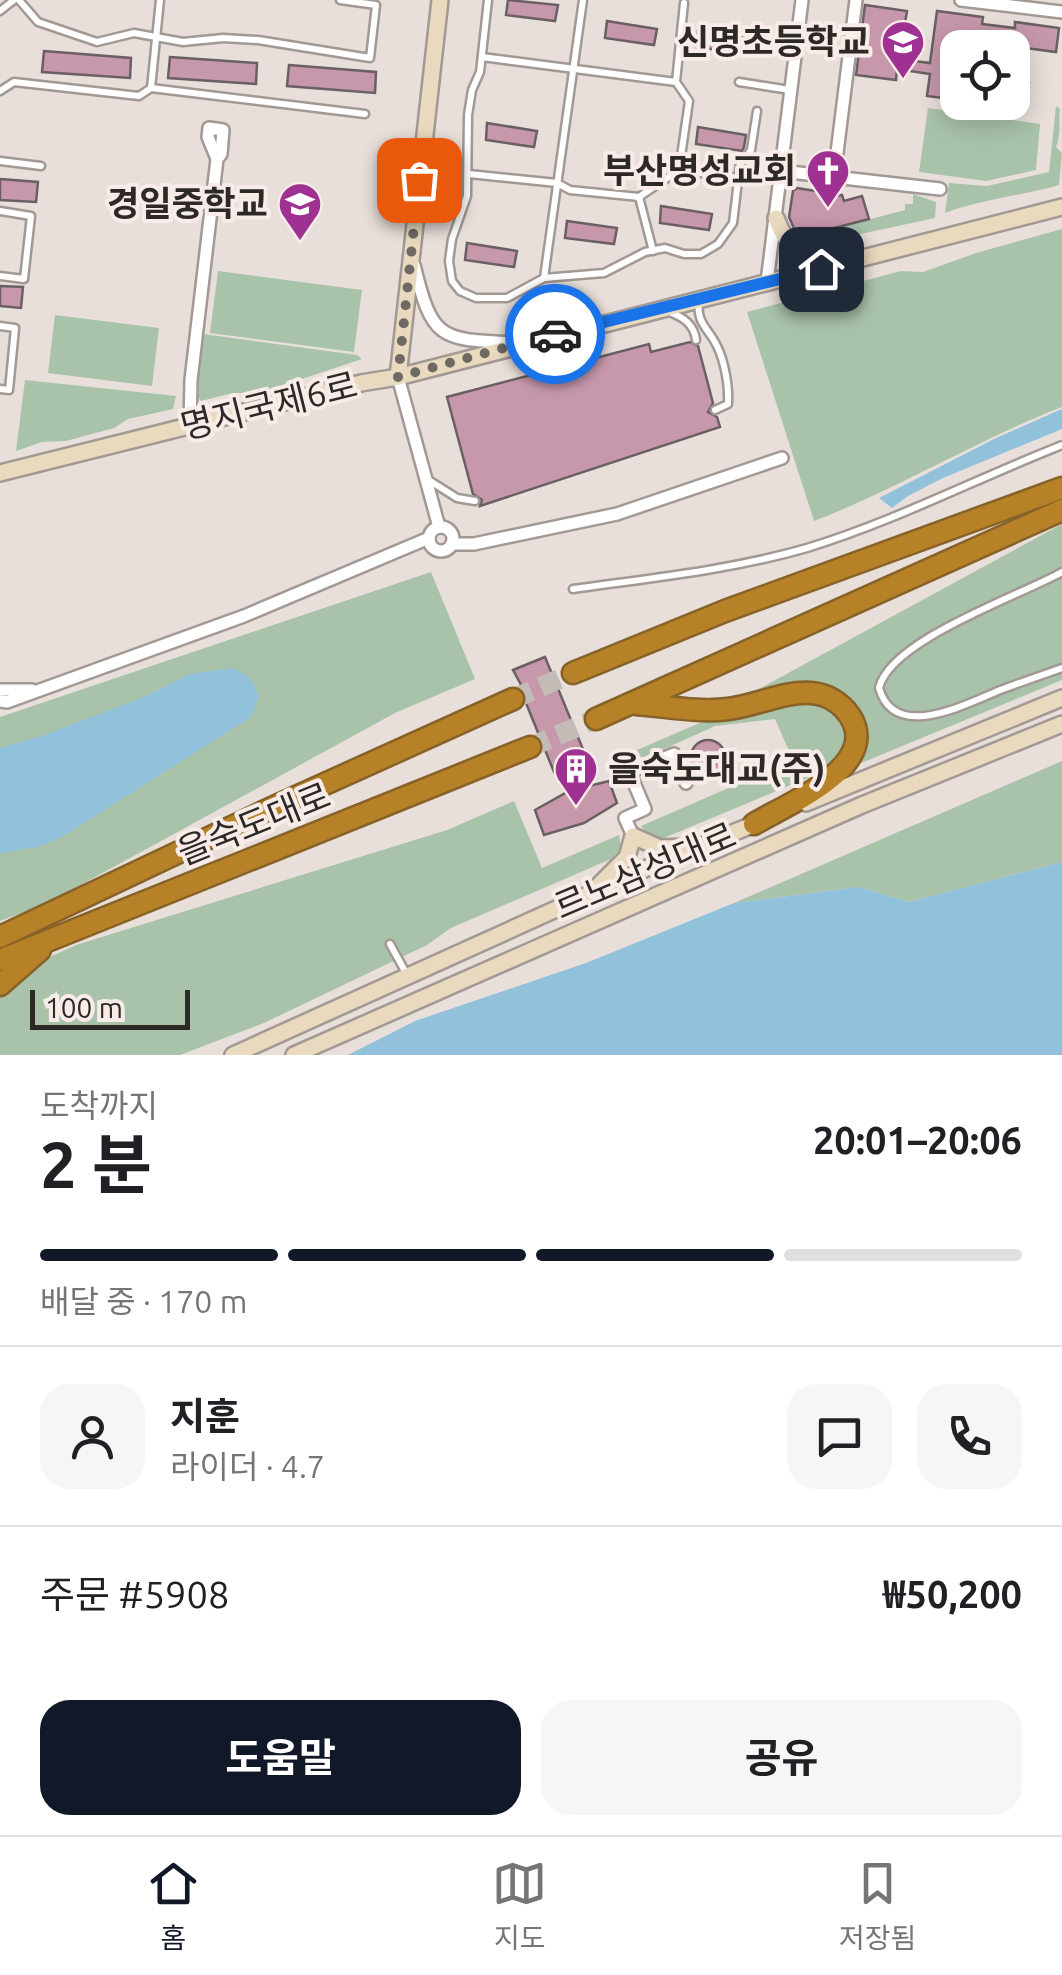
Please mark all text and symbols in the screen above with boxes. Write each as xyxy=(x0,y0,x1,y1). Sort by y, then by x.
school or university icon: 신명초등학교 xyxy=(880,19,926,80)
place label: 신명초등학교 xyxy=(677,21,870,61)
map controls xyxy=(940,30,1030,120)
button: locate xyxy=(940,30,1030,120)
pin xyxy=(377,138,462,223)
church icon: 부산명성교회 xyxy=(805,148,851,209)
place label: 부산명성교회 xyxy=(603,150,796,190)
icon: bag xyxy=(392,153,447,208)
school or university icon: 경일중학교 xyxy=(277,181,323,242)
place label: 경일중학교 xyxy=(107,183,268,223)
pin xyxy=(779,227,864,312)
icon: home xyxy=(794,242,849,297)
courier xyxy=(505,284,605,384)
icon: car xyxy=(528,307,583,362)
street label: 명지국제6로 xyxy=(176,364,361,446)
building icon: 을숙도대교(주) xyxy=(553,746,599,807)
place label: 을숙도대교(주) xyxy=(608,748,825,788)
street label: 을숙도대로 xyxy=(171,774,336,872)
street label: 르노삼성대로 xyxy=(548,814,741,926)
scale bar xyxy=(30,985,190,1030)
text: 100 m xyxy=(45,992,123,1023)
text: 도착까지 xyxy=(40,1087,158,1123)
text: 20:01–20:06 xyxy=(813,1119,1022,1161)
text: 2 분 xyxy=(40,1127,152,1200)
text: 배달 중 · 170 m xyxy=(40,1283,247,1319)
button: person xyxy=(40,1384,145,1489)
button: chat xyxy=(787,1384,892,1489)
button: phone xyxy=(917,1384,1022,1489)
text: 지훈 xyxy=(170,1395,240,1437)
text: 라이더 · 4.7 xyxy=(170,1448,325,1484)
text: 주문 #5908 xyxy=(40,1573,229,1615)
text: ₩50,200 xyxy=(883,1573,1022,1615)
button: 도움말 xyxy=(40,1700,521,1815)
button: 공유 xyxy=(541,1700,1022,1815)
tab: 홈 xyxy=(146,1856,201,1956)
tab: 지도 xyxy=(492,1856,547,1956)
tab: 저장됨 xyxy=(839,1856,916,1956)

